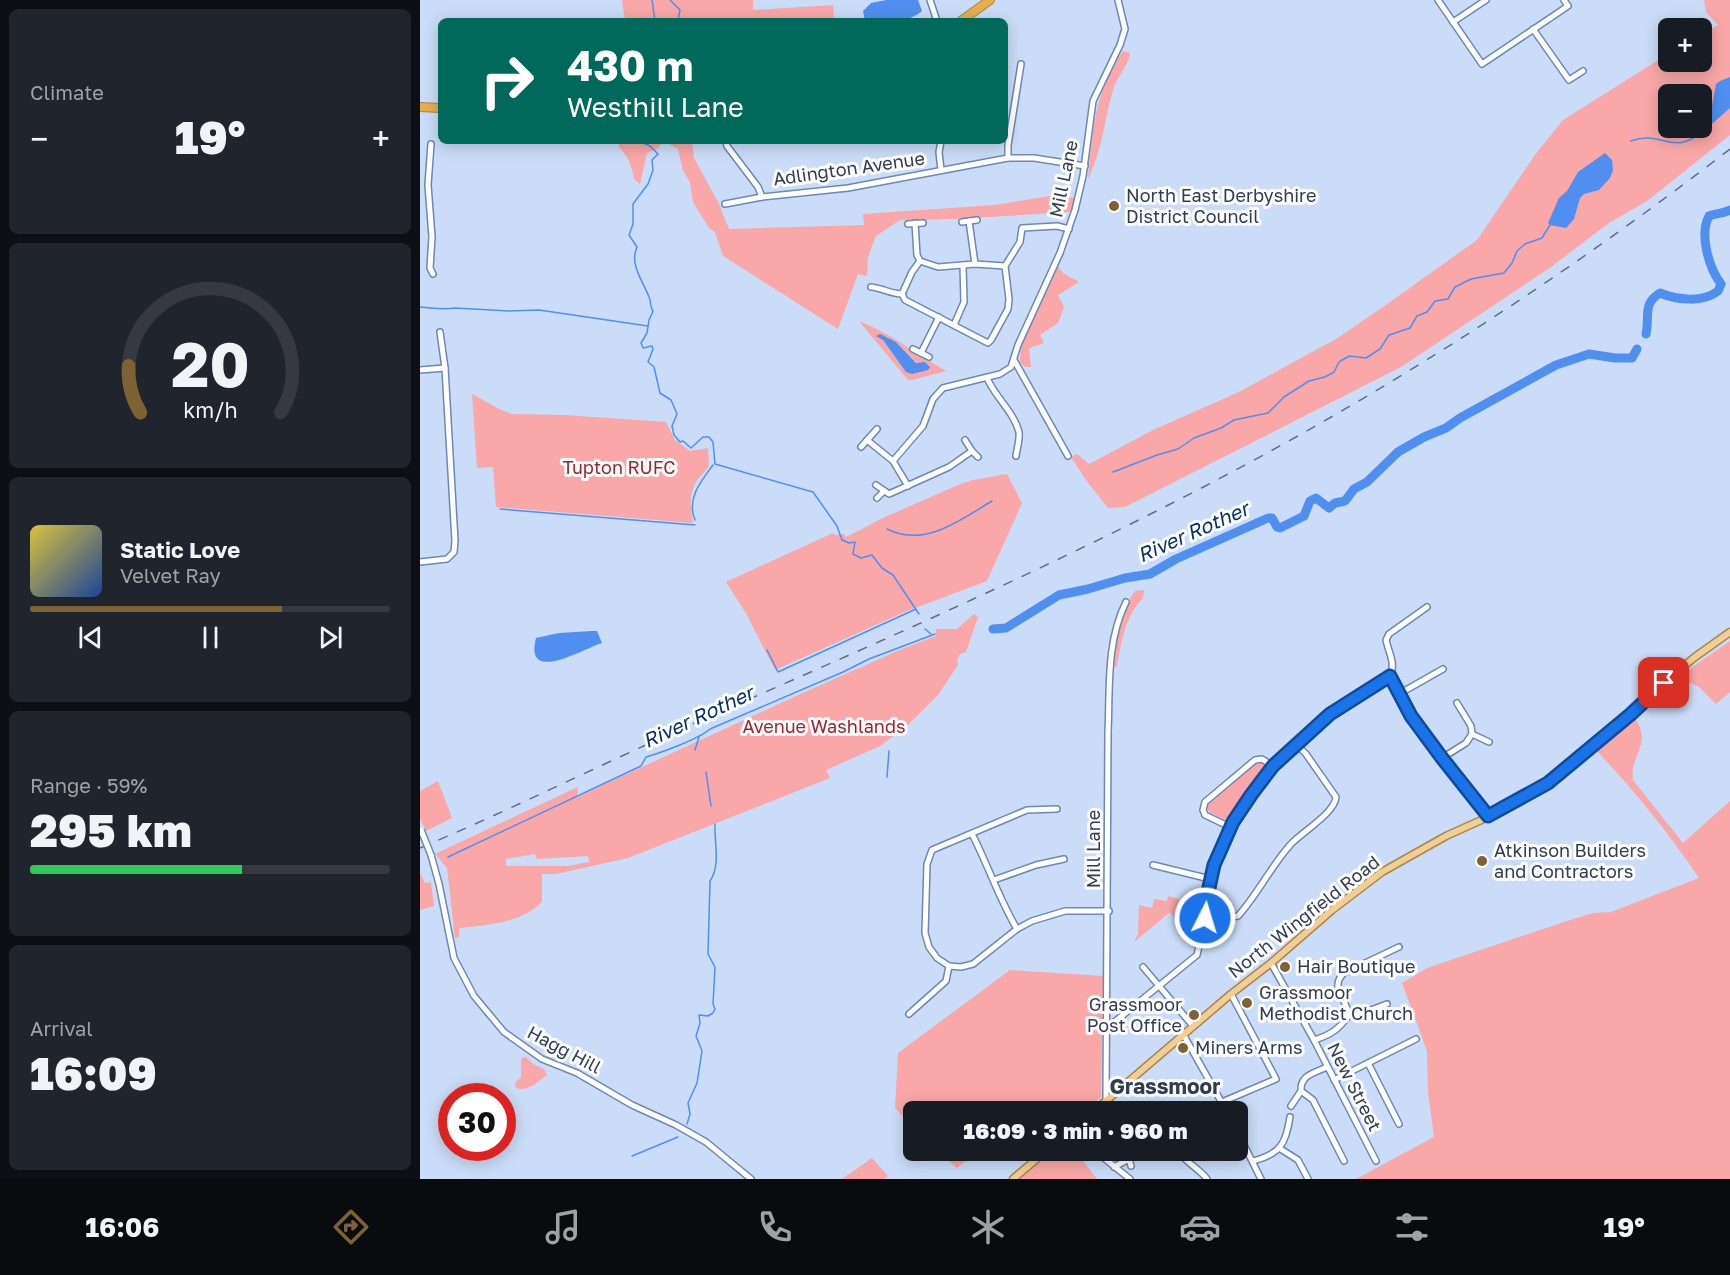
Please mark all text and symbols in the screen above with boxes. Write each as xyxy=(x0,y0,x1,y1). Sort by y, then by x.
map controls xyxy=(1658,18,1712,138)
button: + xyxy=(1658,18,1712,72)
text: 430 m xyxy=(567,40,693,90)
icon: right xyxy=(468,42,546,120)
text: Climate xyxy=(30,80,104,104)
button: − xyxy=(1658,84,1712,138)
text: Westhill Lane xyxy=(567,91,744,123)
text: 19° xyxy=(175,110,245,164)
text: − xyxy=(30,119,48,158)
text: + xyxy=(372,119,390,158)
street label: Mill Lane xyxy=(1044,138,1082,219)
street label: Adlington Avenue xyxy=(772,146,926,190)
place label: North East Derbyshire District Council xyxy=(1126,184,1316,227)
marker: North East Derbyshire District Council xyxy=(1107,199,1121,213)
text: 20 xyxy=(171,326,249,401)
text: km/h xyxy=(183,397,237,423)
park label: Tupton RUFC xyxy=(562,456,676,478)
water label: River Rother xyxy=(1133,495,1255,566)
text: Static Love xyxy=(120,536,240,563)
text: Velvet Ray xyxy=(120,563,221,587)
icon: previous xyxy=(74,621,107,654)
icon: pause xyxy=(194,621,227,654)
icon: next xyxy=(314,621,347,654)
pin xyxy=(1638,657,1689,708)
icon: arrive xyxy=(1647,666,1680,699)
water label: River Rother xyxy=(638,679,760,752)
park label: Avenue Washlands xyxy=(743,715,906,737)
text: Range · 59% xyxy=(30,773,147,797)
text: 295 km xyxy=(30,803,192,857)
street label: Mill Lane xyxy=(1082,810,1104,888)
place label: Atkinson Builders and Contractors xyxy=(1494,839,1646,882)
street label: North Wingfield Road xyxy=(1223,850,1383,982)
marker: Atkinson Builders and Contractors xyxy=(1475,854,1489,868)
position arrow xyxy=(1173,886,1237,950)
place label: Hair Boutique xyxy=(1297,955,1415,977)
marker: Hair Boutique xyxy=(1278,960,1292,974)
place label: Grassmoor Methodist Church xyxy=(1259,981,1413,1024)
place label: Grassmoor Post Office xyxy=(1087,993,1182,1036)
marker: Grassmoor Methodist Church xyxy=(1240,996,1254,1010)
marker: Grassmoor Post Office xyxy=(1187,1008,1201,1022)
text: Arrival xyxy=(30,1016,93,1040)
street label: Hagg Hill xyxy=(524,1021,605,1078)
place label: Miners Arms xyxy=(1195,1036,1302,1058)
street label: New Street xyxy=(1323,1039,1387,1134)
marker: Miners Arms xyxy=(1176,1041,1190,1055)
text: 16:09 xyxy=(30,1046,157,1100)
district label: Grassmoor xyxy=(1110,1073,1220,1099)
speed limit sign: 30 xyxy=(438,1083,516,1161)
text: 16:09 · 3 min · 960 m xyxy=(963,1117,1188,1144)
icon: directions xyxy=(330,1206,372,1248)
icon: music xyxy=(542,1206,584,1248)
icon: phone xyxy=(754,1206,796,1248)
icon: climate xyxy=(967,1206,1009,1248)
icon: car xyxy=(1179,1206,1221,1248)
icon: filters xyxy=(1391,1206,1433,1248)
text: 16:06 xyxy=(85,1211,160,1243)
text: 19° xyxy=(1603,1211,1645,1243)

